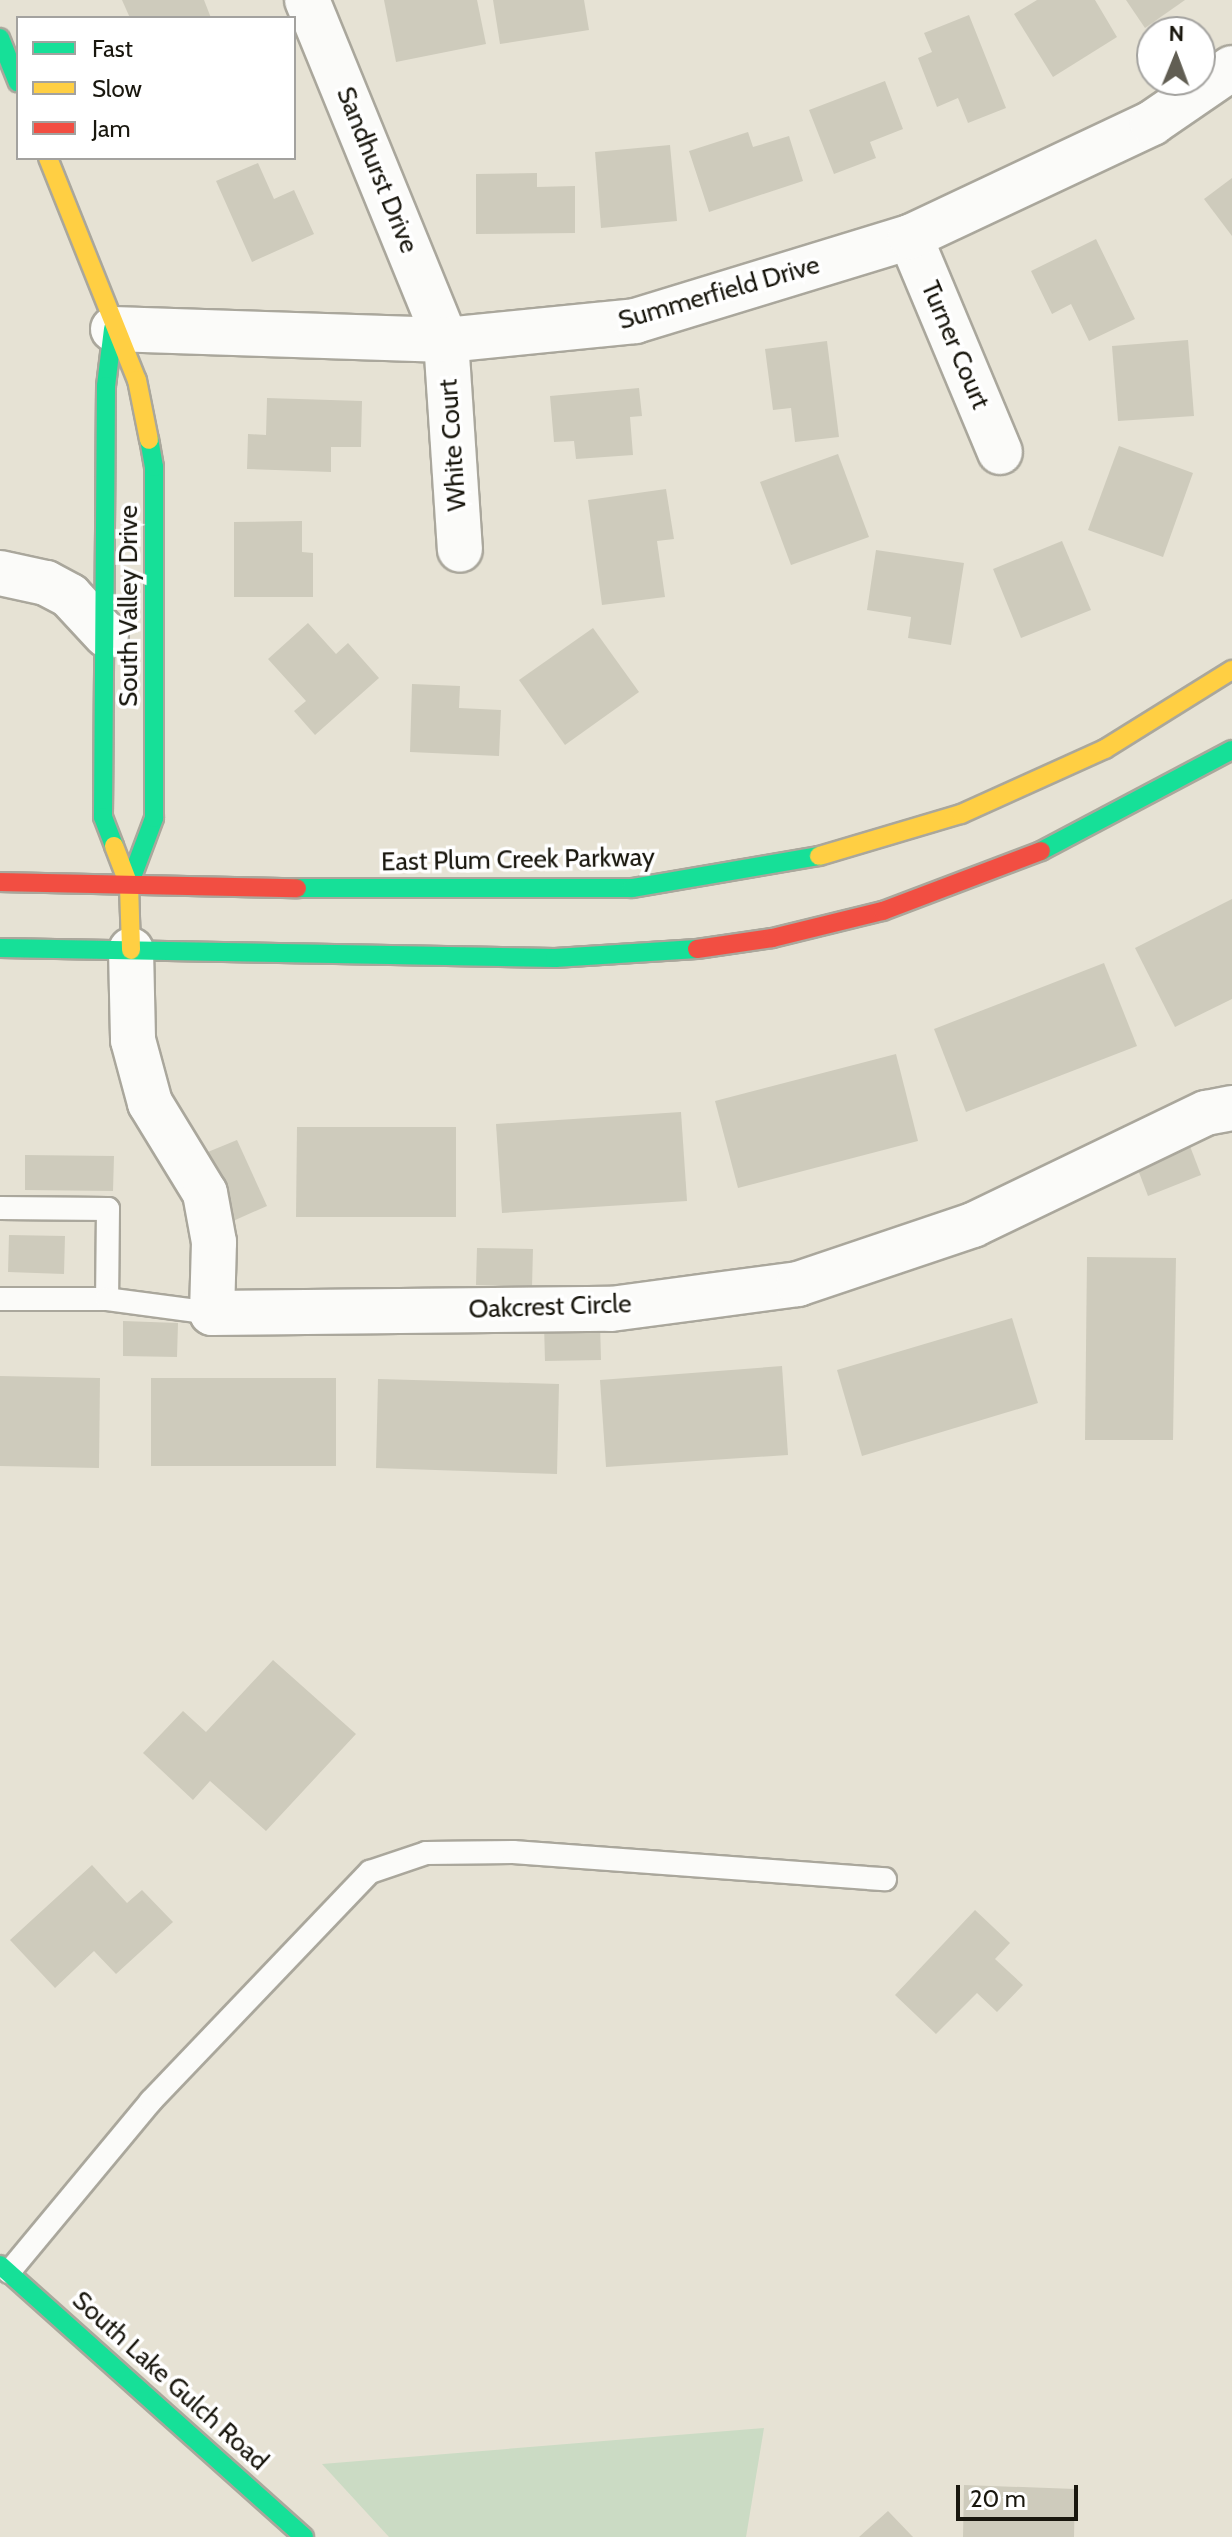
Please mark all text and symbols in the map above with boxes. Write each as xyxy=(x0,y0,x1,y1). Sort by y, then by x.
legend xyxy=(16,16,296,160)
north arrow xyxy=(1136,16,1216,96)
text: N xyxy=(1168,20,1184,47)
text: Fast xyxy=(92,34,133,63)
text: Slow xyxy=(92,74,142,103)
street label: Sandhurst Drive xyxy=(330,82,424,258)
text: Jam xyxy=(92,114,130,143)
street label: Summerfield Drive xyxy=(615,249,823,337)
street label: Turner Court xyxy=(914,276,996,414)
street label: White Court xyxy=(433,378,473,512)
street label: South Valley Drive xyxy=(113,505,145,707)
street label: East Plum Creek Parkway xyxy=(381,842,655,878)
street label: Oakcrest Circle xyxy=(468,1289,632,1325)
street label: South Lake Gulch Road xyxy=(66,2285,274,2477)
scale bar xyxy=(960,2469,1082,2519)
text: 20 m xyxy=(970,2484,1026,2513)

